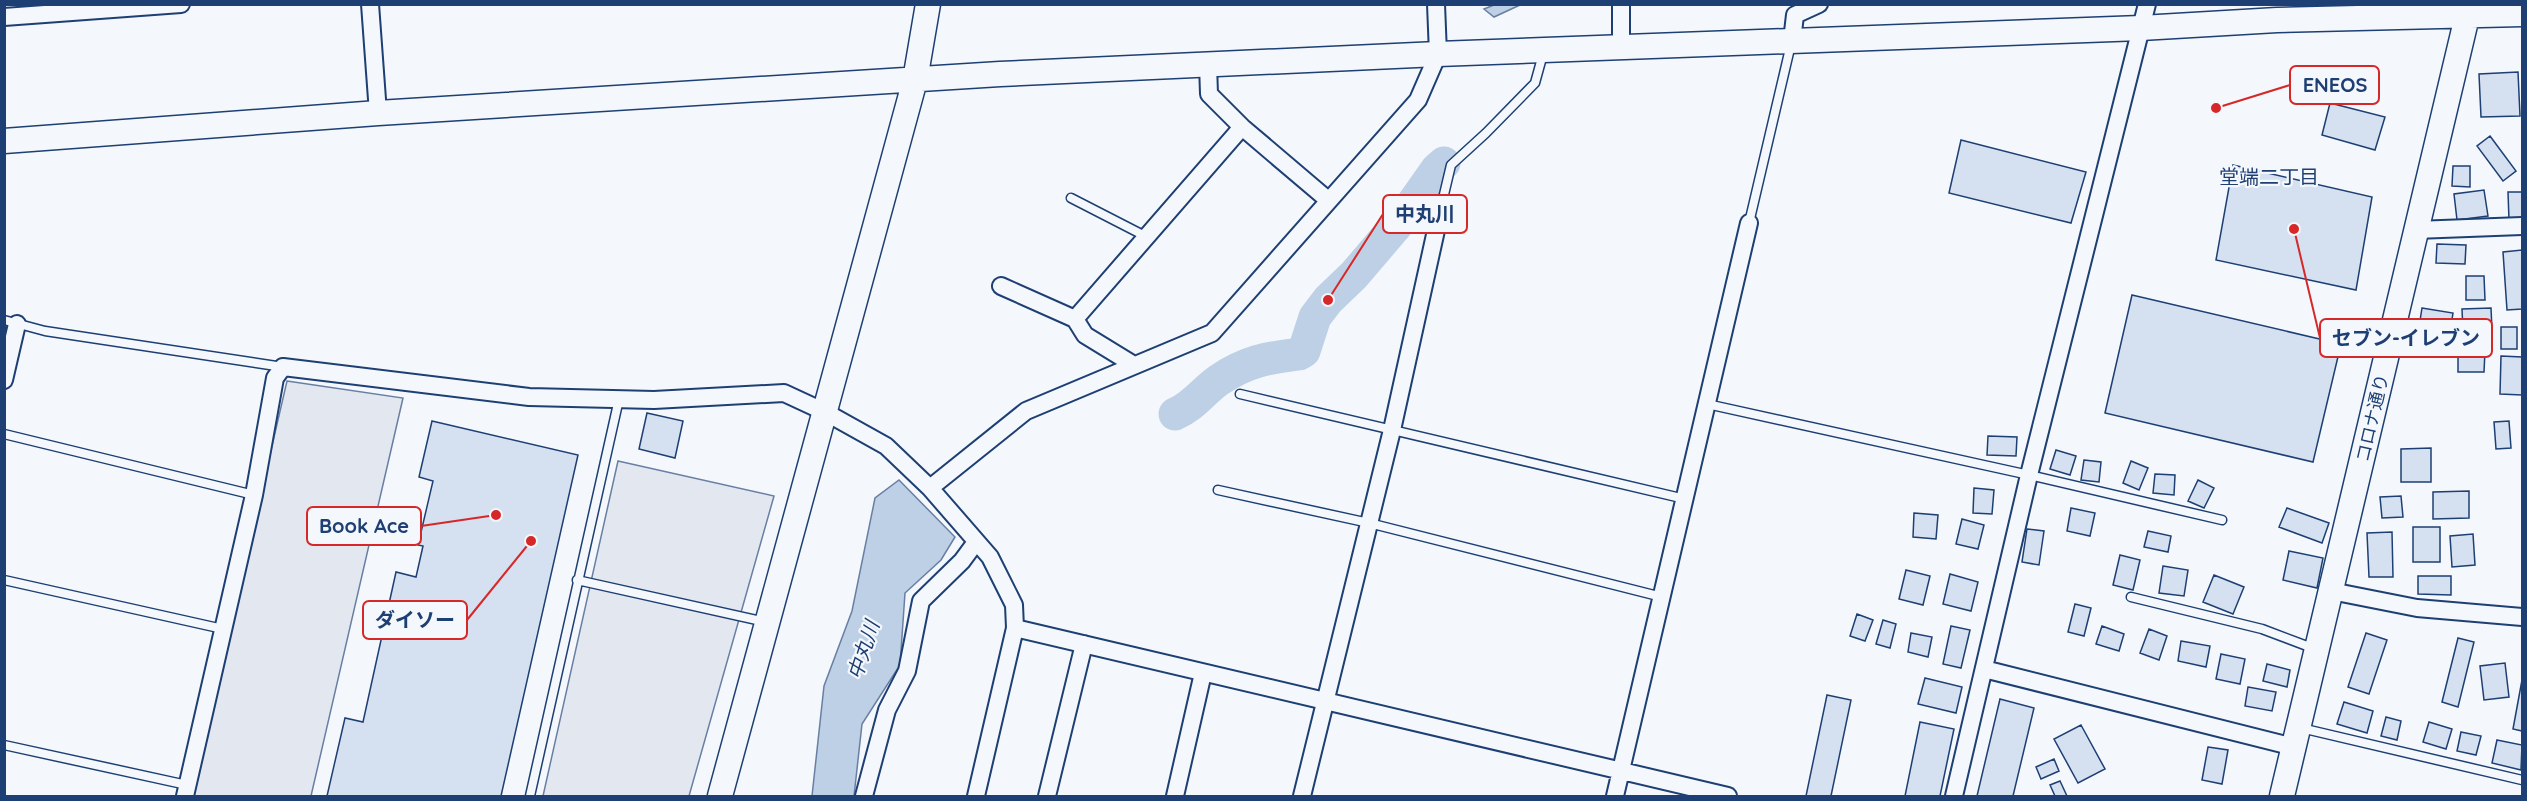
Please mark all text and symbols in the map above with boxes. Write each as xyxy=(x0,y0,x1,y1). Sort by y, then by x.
callout: ENEOS xyxy=(2290,66,2379,104)
text: ENEOS xyxy=(2303,72,2367,97)
district label: 堂端二丁目 xyxy=(2219,164,2319,189)
callout: 中丸川 xyxy=(1383,195,1467,233)
text: 中丸川 xyxy=(1395,201,1455,226)
callout: セブン-イレブン xyxy=(2320,319,2492,357)
text: セブン-イレブン xyxy=(2332,325,2480,350)
street label: コロナ通り xyxy=(2351,372,2393,464)
callout: Book Ace xyxy=(307,507,421,545)
text: Book Ace xyxy=(319,513,409,538)
callout: ダイソー xyxy=(363,601,467,639)
text: ダイソー xyxy=(375,607,455,632)
water label: 中丸川 xyxy=(842,616,885,682)

